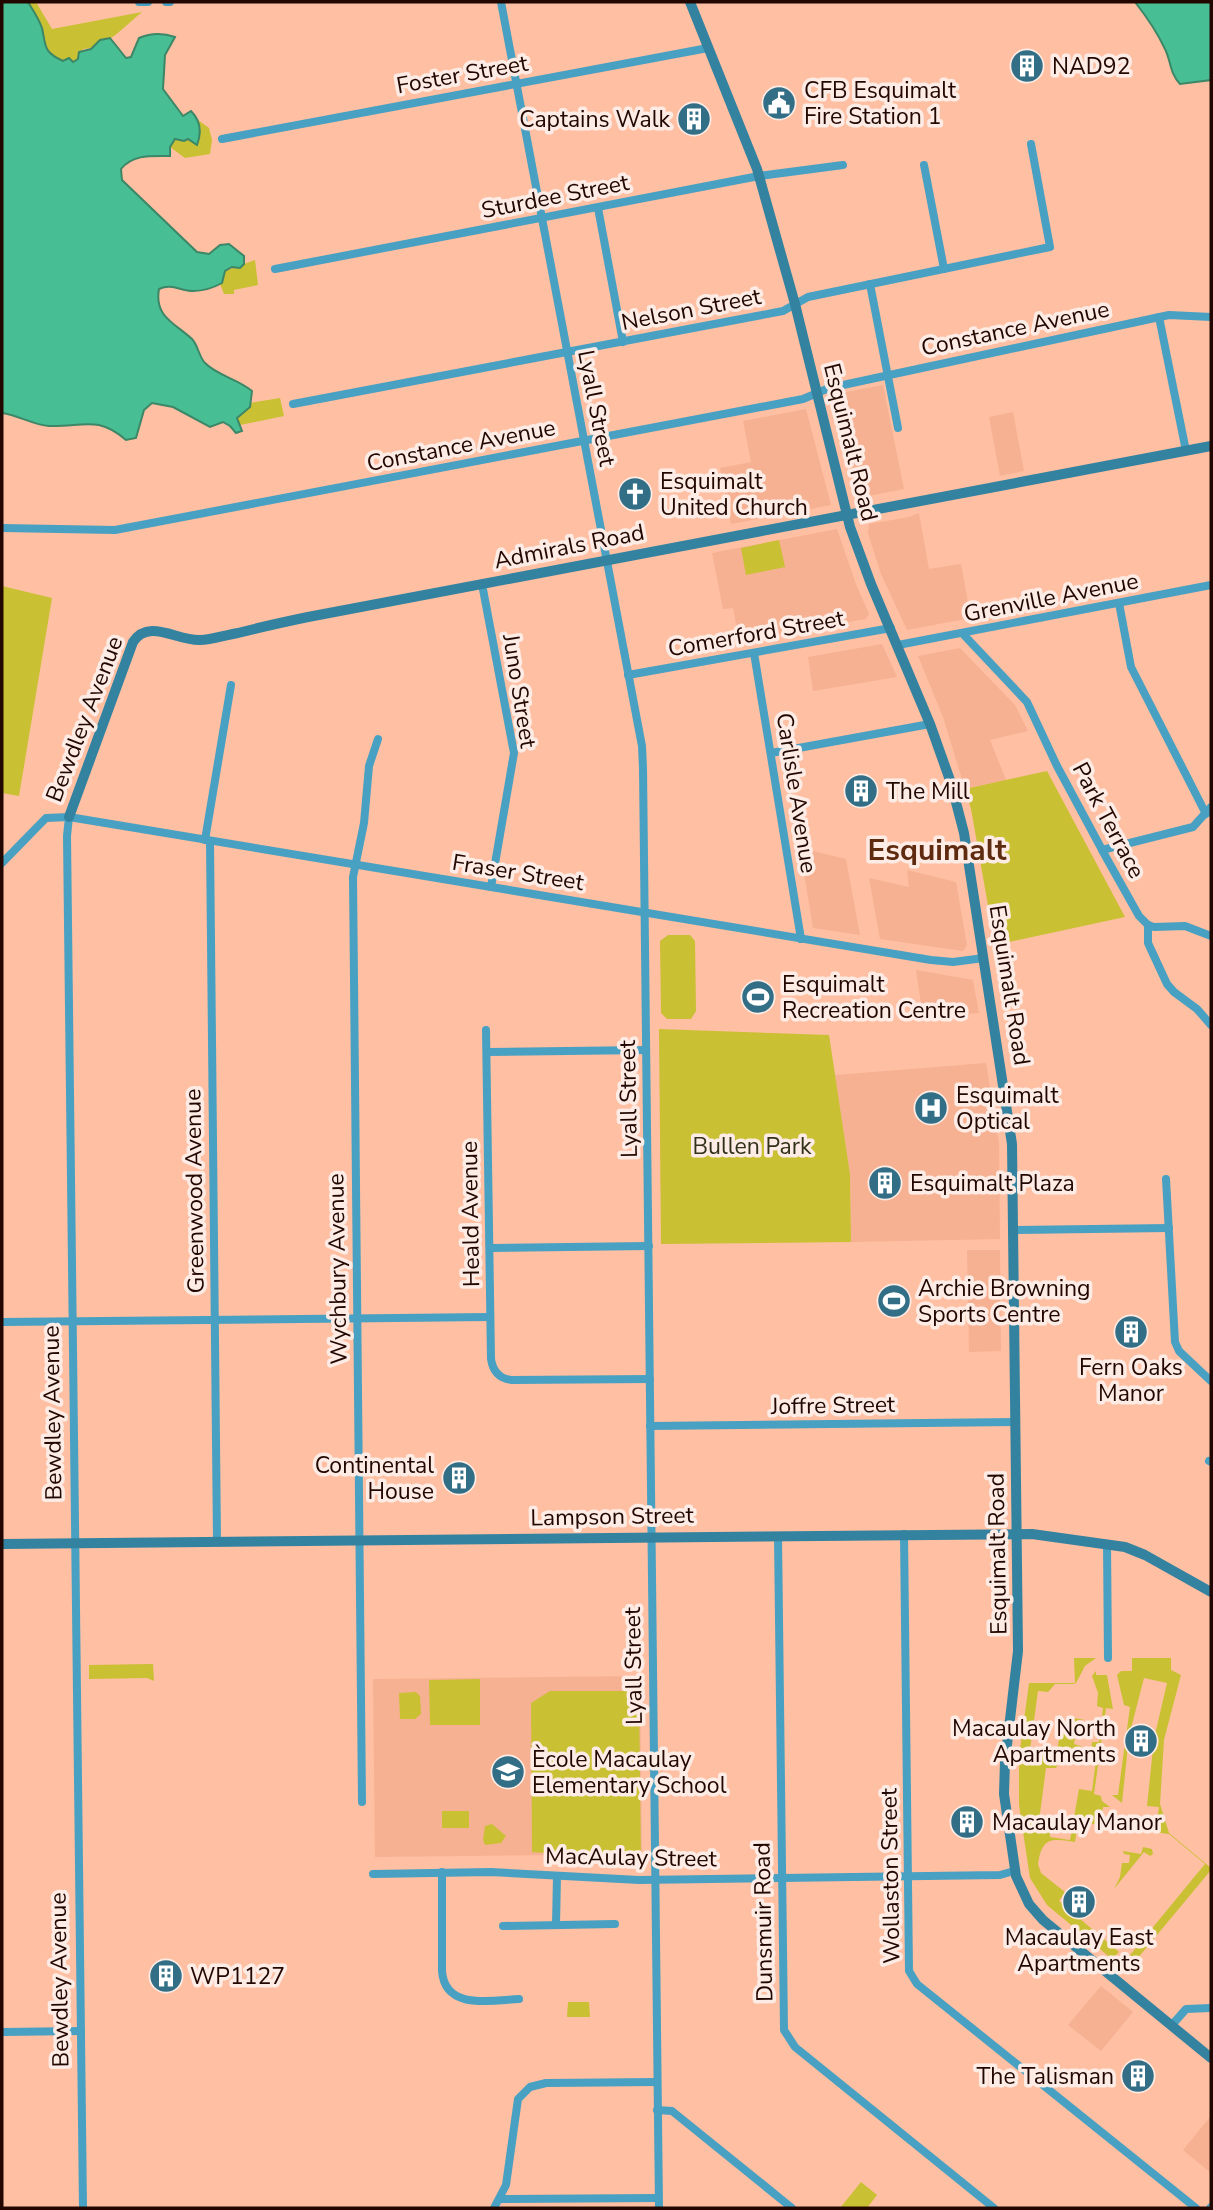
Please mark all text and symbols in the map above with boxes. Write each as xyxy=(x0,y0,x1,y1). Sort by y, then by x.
building icon: NAD92 xyxy=(1008,47,1046,85)
street label: Foster Street xyxy=(394,48,531,101)
place label: NAD92 xyxy=(1052,51,1130,82)
place label: CFB Esquimalt Fire Station 1 xyxy=(804,75,957,132)
public building icon: CFB Esquimalt Fire Station 1 xyxy=(760,84,798,122)
building icon: Captains Walk xyxy=(675,100,713,138)
place label: Captains Walk xyxy=(519,104,670,135)
street label: Sturdee Street xyxy=(479,167,632,226)
street label: Nelson Street xyxy=(619,281,764,338)
street label: Constance Avenue xyxy=(918,293,1112,364)
street label: Lyall Street xyxy=(570,347,623,470)
street label: Esquimalt Road xyxy=(816,360,885,524)
street label: Constance Avenue xyxy=(364,412,558,479)
place label: Esquimalt United Church xyxy=(660,466,808,523)
church icon: Esquimalt United Church xyxy=(616,475,654,513)
street label: Admirals Road xyxy=(491,517,647,576)
street label: Grenville Avenue xyxy=(961,565,1141,630)
street label: Comerford Street xyxy=(665,603,848,664)
street label: Juno Street xyxy=(495,631,544,751)
street label: Bewdley Avenue xyxy=(39,632,130,806)
street label: Carlisle Avenue xyxy=(769,711,824,875)
street label: Park Terrace xyxy=(1065,757,1152,884)
building icon: The Mill xyxy=(842,772,880,810)
place label: The Mill xyxy=(886,776,970,807)
district label: Esquimalt xyxy=(868,830,1007,871)
street label: Fraser Street xyxy=(450,847,587,898)
street label: Esquimalt Road xyxy=(982,903,1037,1067)
place label: Esquimalt Recreation Centre xyxy=(782,969,966,1026)
sports icon: Esquimalt Recreation Centre xyxy=(739,978,777,1016)
street label: Lyall Street xyxy=(612,1039,645,1158)
place label: Esquimalt Optical xyxy=(956,1080,1059,1137)
street label: Greenwood Avenue xyxy=(177,1088,212,1294)
hospital icon: Esquimalt Optical xyxy=(912,1089,950,1127)
park label: Bullen Park xyxy=(692,1131,812,1162)
street label: Heald Avenue xyxy=(454,1141,487,1287)
building icon: Esquimalt Plaza xyxy=(866,1164,904,1202)
place label: Esquimalt Plaza xyxy=(910,1168,1075,1199)
street label: Wychbury Avenue xyxy=(320,1173,355,1365)
place label: Archie Browning Sports Centre xyxy=(918,1273,1091,1330)
sports icon: Archie Browning Sports Centre xyxy=(875,1282,913,1320)
building icon: Fern Oaks Manor xyxy=(1112,1313,1150,1351)
street label: Bewdley Avenue xyxy=(35,1325,70,1501)
place label: Fern Oaks Manor xyxy=(1079,1352,1183,1409)
street label: Joffre Street xyxy=(770,1389,896,1422)
place label: Continental House xyxy=(315,1450,434,1507)
building icon: Continental House xyxy=(440,1459,478,1497)
street label: Esquimalt Road xyxy=(981,1473,1014,1635)
street label: Lampson Street xyxy=(530,1500,695,1533)
street label: Lyall Street xyxy=(617,1606,650,1725)
place label: Macaulay North Apartments xyxy=(952,1713,1116,1770)
building icon: Macaulay North Apartments xyxy=(1122,1722,1160,1760)
place label: Ècole Macaulay Elementary School xyxy=(532,1744,727,1801)
school or university icon: Ècole Macaulay Elementary School xyxy=(489,1753,527,1791)
street label: Wollaston Street xyxy=(873,1787,908,1964)
building icon: Macaulay Manor xyxy=(948,1803,986,1841)
place label: Macaulay Manor xyxy=(992,1807,1163,1838)
street label: MacAulay Street xyxy=(545,1841,718,1875)
street label: Dunsmuir Road xyxy=(747,1842,780,2002)
building icon: Macaulay East Apartments xyxy=(1060,1883,1098,1921)
street label: Bewdley Avenue xyxy=(42,1892,77,2068)
place label: Macaulay East Apartments xyxy=(1005,1922,1154,1979)
building icon: WP1127 xyxy=(147,1957,185,1995)
place label: WP1127 xyxy=(190,1961,285,1992)
building icon: The Talisman xyxy=(1119,2057,1157,2095)
place label: The Talisman xyxy=(977,2061,1114,2092)

